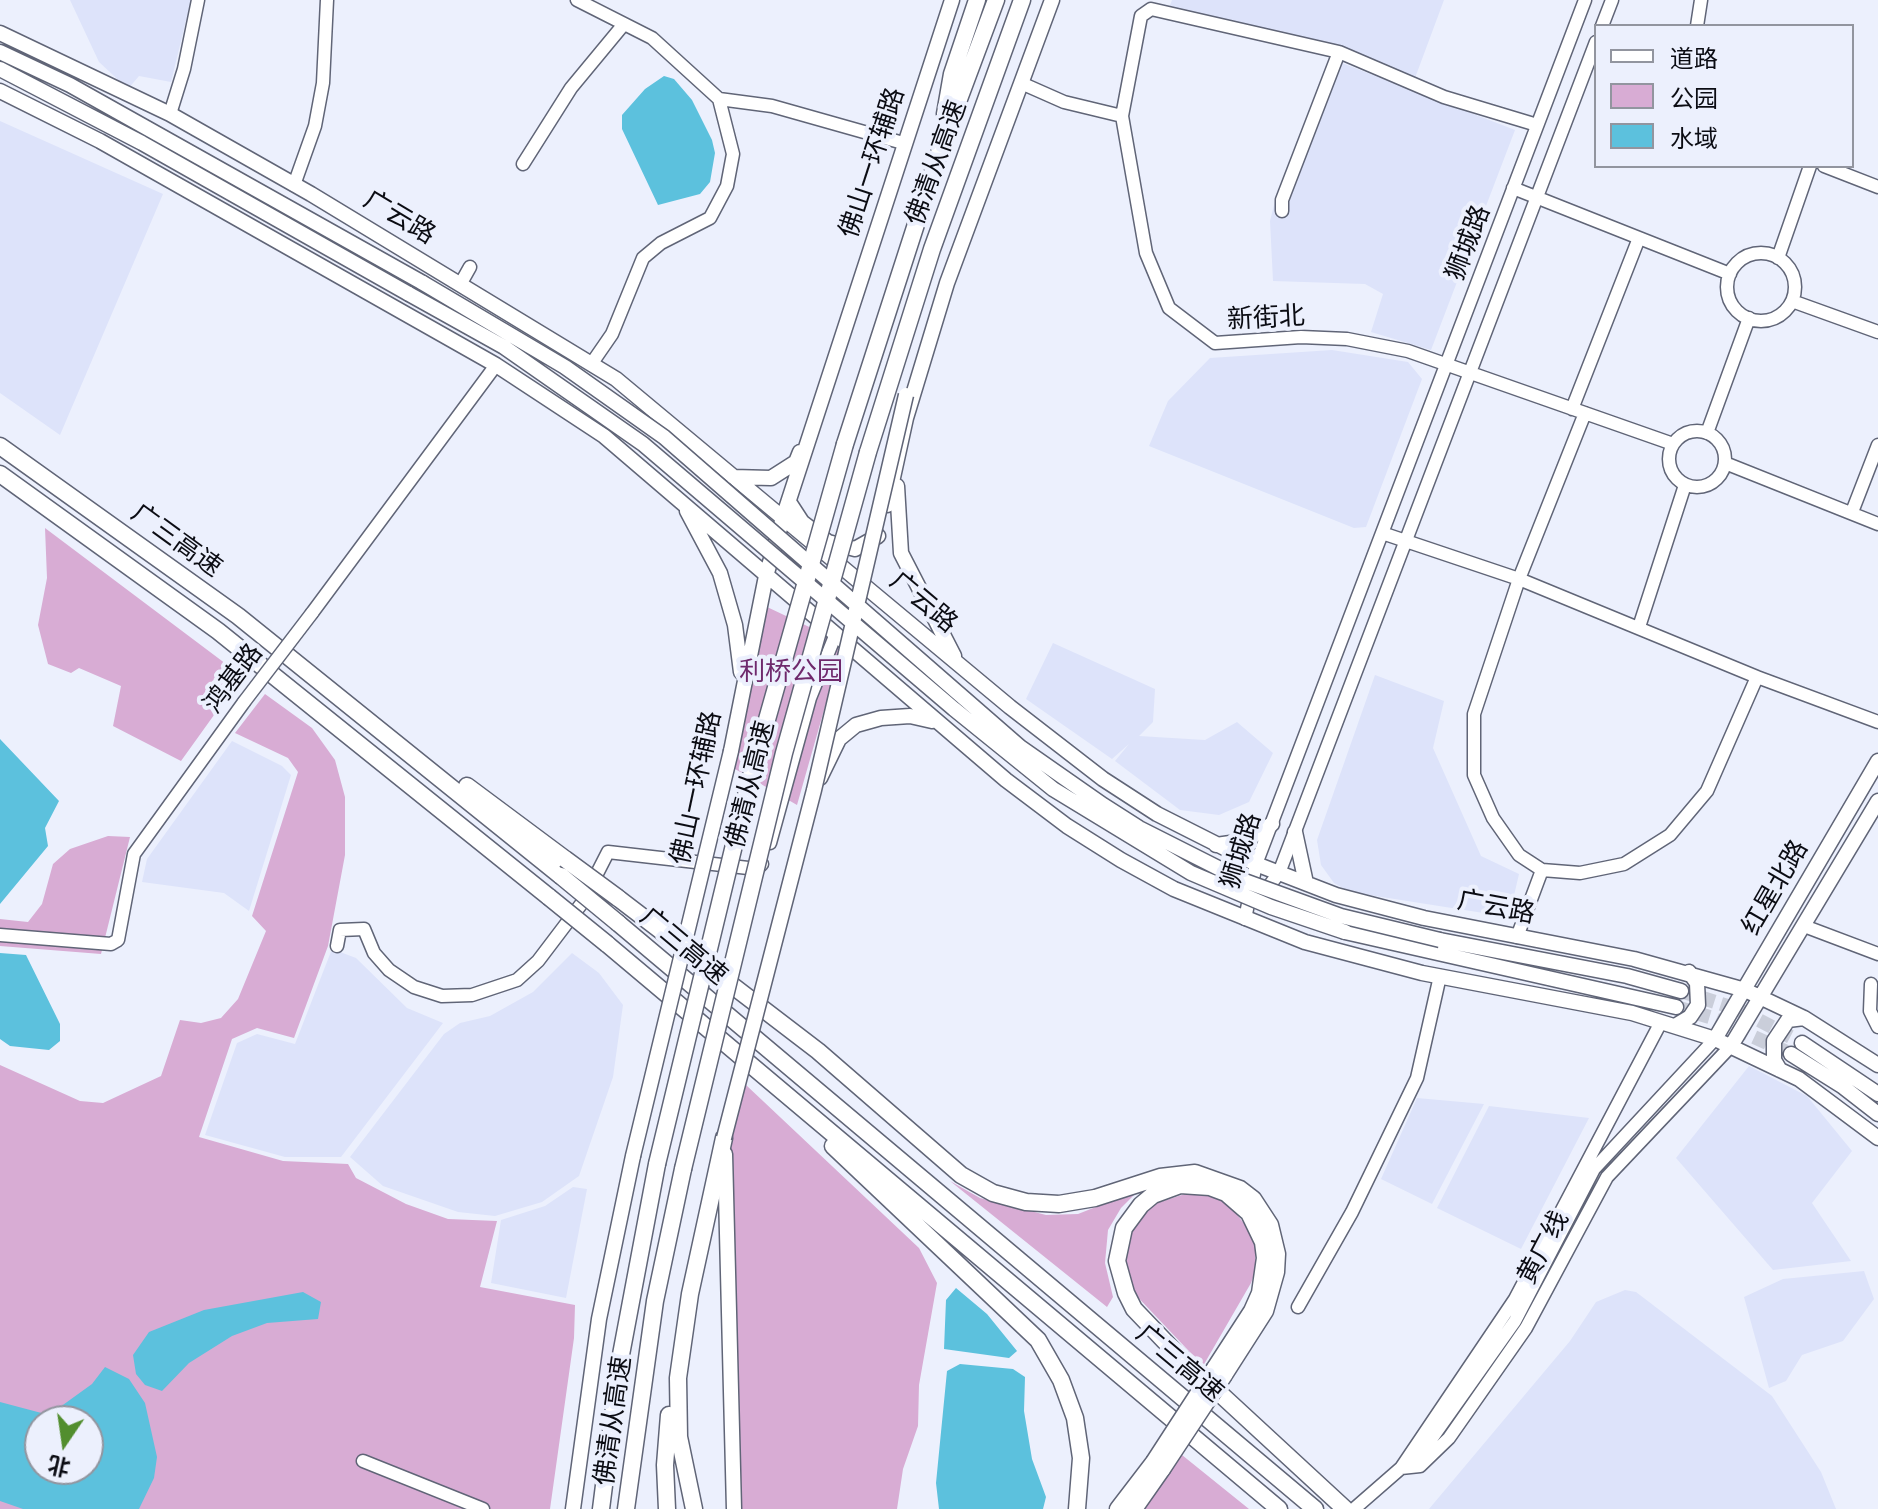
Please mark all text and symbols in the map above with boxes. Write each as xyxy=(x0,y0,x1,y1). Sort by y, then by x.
legend xyxy=(1594,24,1854,168)
text: 道路 xyxy=(1670,43,1718,74)
text: 公园 xyxy=(1670,83,1718,114)
street label: 佛山一环辅路 xyxy=(834,84,912,242)
street label: 佛清从高速 xyxy=(900,97,974,229)
text: 水域 xyxy=(1670,123,1718,154)
street label: 广云路 xyxy=(358,185,440,251)
street label: 狮城路 xyxy=(1440,201,1498,285)
street label: 新街北 xyxy=(1226,301,1306,337)
street label: 广三高速 xyxy=(125,498,227,584)
street label: 广云路 xyxy=(883,566,963,640)
street label: 鸿基路 xyxy=(198,638,270,720)
park label: 利桥公园 xyxy=(739,657,843,689)
street label: 佛山一环辅路 xyxy=(666,708,728,868)
street label: 佛清从高速 xyxy=(720,718,782,852)
street label: 狮城路 xyxy=(1216,809,1268,893)
street label: 红星北路 xyxy=(1736,835,1816,941)
street label: 广云路 xyxy=(1455,885,1537,931)
street label: 广三高速 xyxy=(633,902,733,992)
street label: 黄广线 xyxy=(1512,1206,1576,1290)
street label: 广三高速 xyxy=(1129,1319,1229,1409)
street label: 佛清从高速 xyxy=(590,1354,638,1488)
north arrow xyxy=(24,1405,104,1485)
text: 北 xyxy=(45,1450,73,1483)

